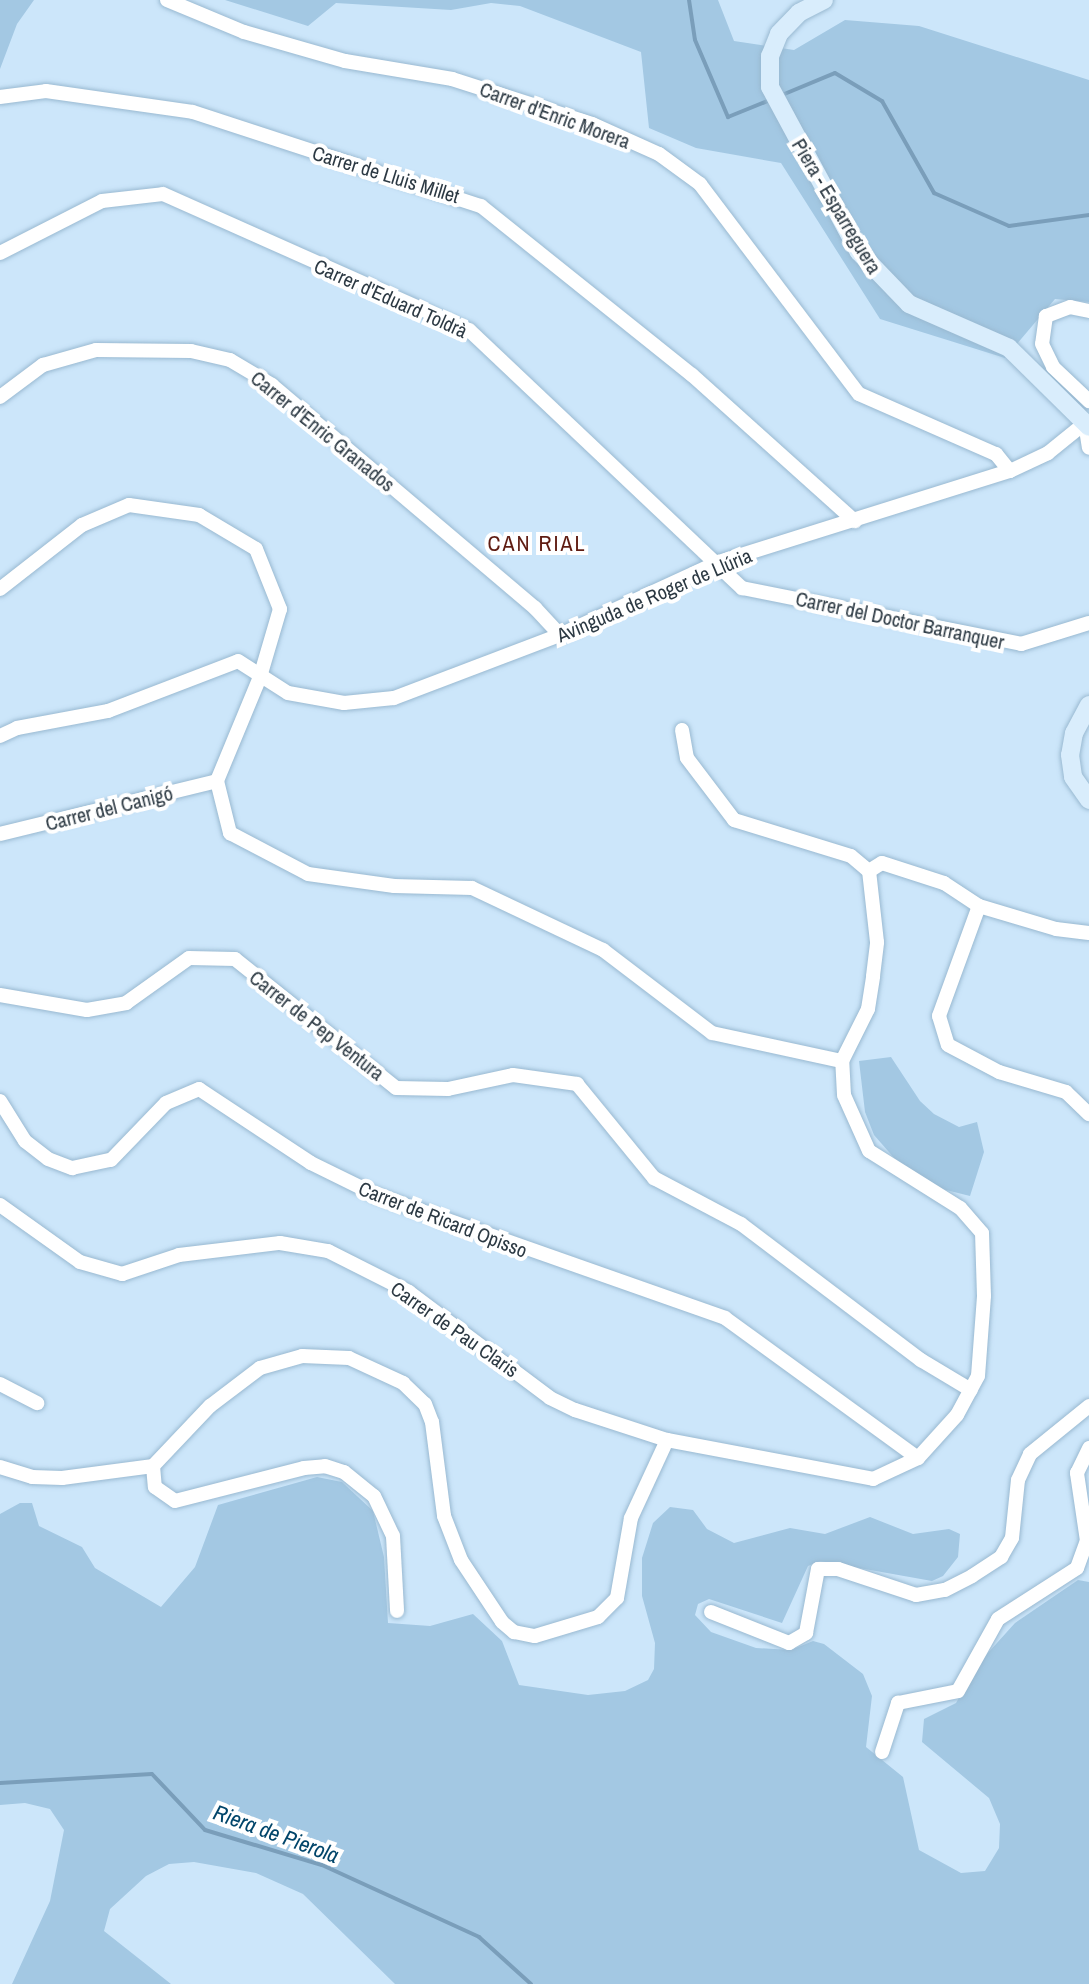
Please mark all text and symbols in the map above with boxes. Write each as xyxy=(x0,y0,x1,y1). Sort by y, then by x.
street label: Carrer d'Enric Morera xyxy=(477,77,633,153)
street label: Piera - Esparreguera xyxy=(787,134,887,278)
street label: Carrer de Lluis Millet xyxy=(310,140,462,208)
street label: Carrer d'Eduard Toldrà xyxy=(311,253,471,343)
street label: Carrer d'Enric Granados xyxy=(246,366,400,496)
district label: CAN RIAL xyxy=(487,531,587,557)
street label: Avinguda de Roger de Llúria xyxy=(553,543,755,647)
street label: Carrer del Doctor Barranquer xyxy=(794,586,1006,654)
street label: Carrer del Canigó xyxy=(43,781,175,835)
street label: Carrer de Pep Ventura xyxy=(245,965,389,1085)
street label: Carrer de Ricard Opisso xyxy=(355,1176,531,1262)
street label: Carrer de Pau Claris xyxy=(387,1276,523,1382)
water label: Riera de Pierola xyxy=(210,1799,342,1869)

